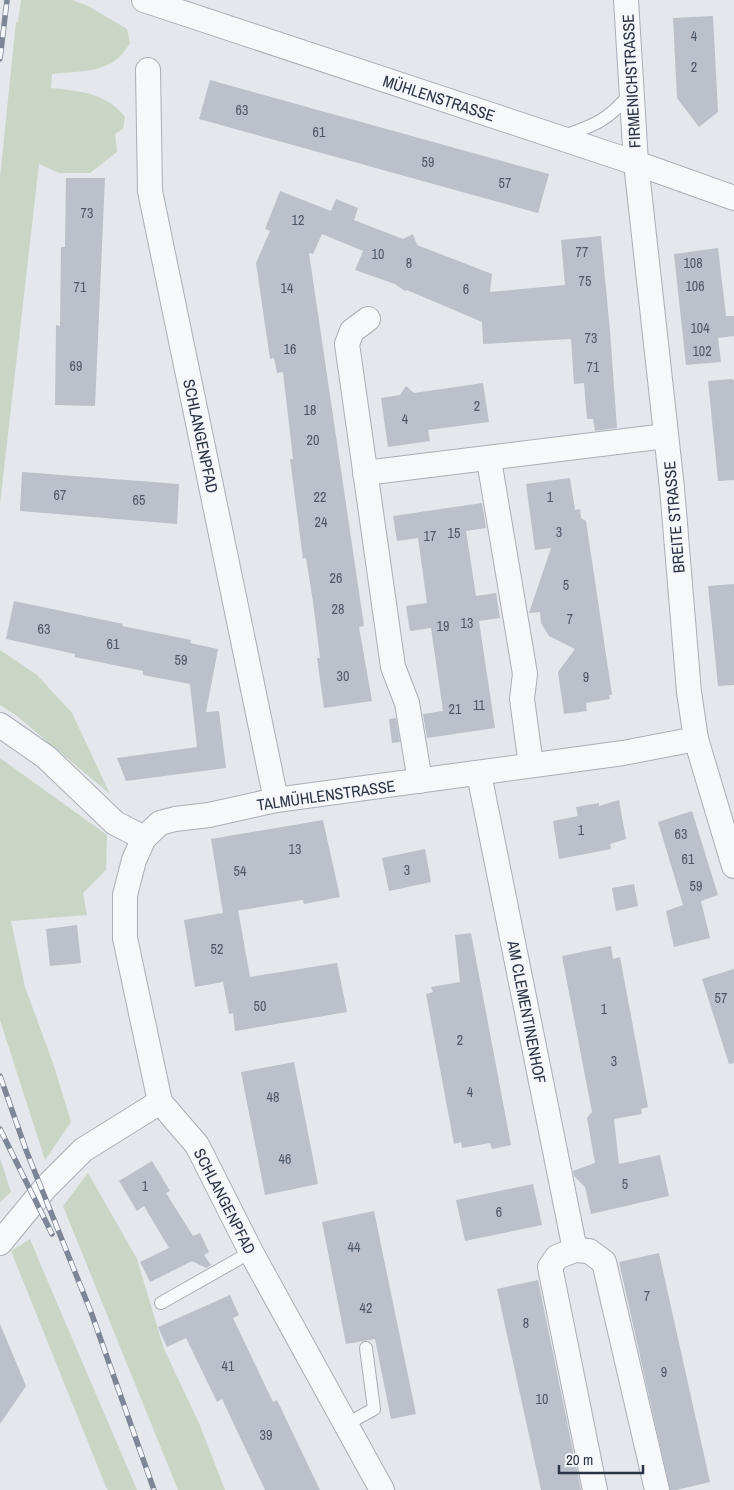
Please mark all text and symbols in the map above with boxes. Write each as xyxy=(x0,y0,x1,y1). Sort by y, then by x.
street label: FIRMENICHSTRASSE xyxy=(617,13,645,149)
house number: 4 xyxy=(691,27,698,45)
house number: 2 xyxy=(691,58,697,76)
street label: MÜHLENSTRASSE xyxy=(380,70,498,126)
house number: 63 xyxy=(236,101,248,119)
house number: 61 xyxy=(313,123,326,141)
house number: 59 xyxy=(422,153,434,171)
house number: 57 xyxy=(499,174,511,192)
house number: 73 xyxy=(81,204,93,222)
house number: 12 xyxy=(292,211,304,229)
house number: 77 xyxy=(576,243,588,261)
house number: 10 xyxy=(372,245,384,263)
house number: 8 xyxy=(406,254,412,272)
house number: 108 xyxy=(683,254,703,272)
house number: 75 xyxy=(579,272,591,290)
house number: 106 xyxy=(685,277,705,295)
house number: 71 xyxy=(74,278,87,296)
house number: 14 xyxy=(281,279,294,297)
house number: 6 xyxy=(463,280,469,298)
house number: 104 xyxy=(690,319,710,337)
house number: 73 xyxy=(585,329,597,347)
house number: 16 xyxy=(284,340,296,358)
house number: 102 xyxy=(692,342,712,360)
house number: 69 xyxy=(70,357,82,375)
house number: 71 xyxy=(587,358,600,376)
street label: SCHLANGENPFAD xyxy=(178,377,224,495)
house number: 2 xyxy=(474,397,480,415)
house number: 18 xyxy=(304,401,316,419)
house number: 4 xyxy=(402,410,409,428)
house number: 20 xyxy=(307,431,319,449)
street label: BREITE STRASSE xyxy=(658,460,690,574)
house number: 67 xyxy=(54,486,66,504)
house number: 22 xyxy=(314,488,326,506)
house number: 1 xyxy=(547,488,554,506)
house number: 65 xyxy=(133,491,145,509)
house number: 24 xyxy=(315,513,328,531)
house number: 3 xyxy=(556,523,562,541)
house number: 15 xyxy=(448,524,460,542)
house number: 17 xyxy=(424,527,436,545)
house number: 26 xyxy=(330,569,342,587)
house number: 5 xyxy=(563,576,569,594)
house number: 28 xyxy=(332,600,344,618)
house number: 7 xyxy=(567,610,573,628)
house number: 13 xyxy=(461,614,473,632)
house number: 19 xyxy=(437,617,449,635)
house number: 63 xyxy=(38,620,50,638)
house number: 61 xyxy=(107,635,120,653)
house number: 59 xyxy=(175,651,187,669)
house number: 30 xyxy=(337,667,349,685)
house number: 9 xyxy=(583,668,589,686)
house number: 11 xyxy=(473,696,486,714)
house number: 21 xyxy=(449,700,462,718)
street label: TALMÜHLENSTRASSE xyxy=(255,774,397,816)
house number: 1 xyxy=(578,821,585,839)
house number: 63 xyxy=(675,825,687,843)
house number: 13 xyxy=(289,840,301,858)
house number: 61 xyxy=(682,850,695,868)
house number: 3 xyxy=(404,861,410,879)
house number: 54 xyxy=(234,862,247,880)
house number: 59 xyxy=(690,877,702,895)
street label: AM CLEMENTINENHOF xyxy=(502,938,552,1085)
house number: 52 xyxy=(211,940,223,958)
house number: 57 xyxy=(715,989,727,1007)
house number: 50 xyxy=(254,997,266,1015)
house number: 1 xyxy=(601,1000,608,1018)
house number: 2 xyxy=(457,1031,463,1049)
house number: 3 xyxy=(611,1052,617,1070)
house number: 4 xyxy=(467,1083,474,1101)
house number: 48 xyxy=(267,1088,279,1106)
street label: SCHLANGENPFAD xyxy=(189,1144,261,1258)
house number: 46 xyxy=(279,1150,291,1168)
house number: 5 xyxy=(622,1175,628,1193)
house number: 1 xyxy=(142,1177,149,1195)
house number: 6 xyxy=(496,1203,502,1221)
house number: 44 xyxy=(348,1238,361,1256)
house number: 7 xyxy=(644,1287,650,1305)
house number: 42 xyxy=(360,1299,372,1317)
house number: 8 xyxy=(523,1314,529,1332)
house number: 41 xyxy=(222,1357,235,1375)
house number: 9 xyxy=(661,1363,667,1381)
house number: 10 xyxy=(536,1390,548,1408)
house number: 39 xyxy=(260,1426,272,1444)
scale bar xyxy=(559,1442,643,1474)
text: 20 m xyxy=(566,1449,593,1470)

